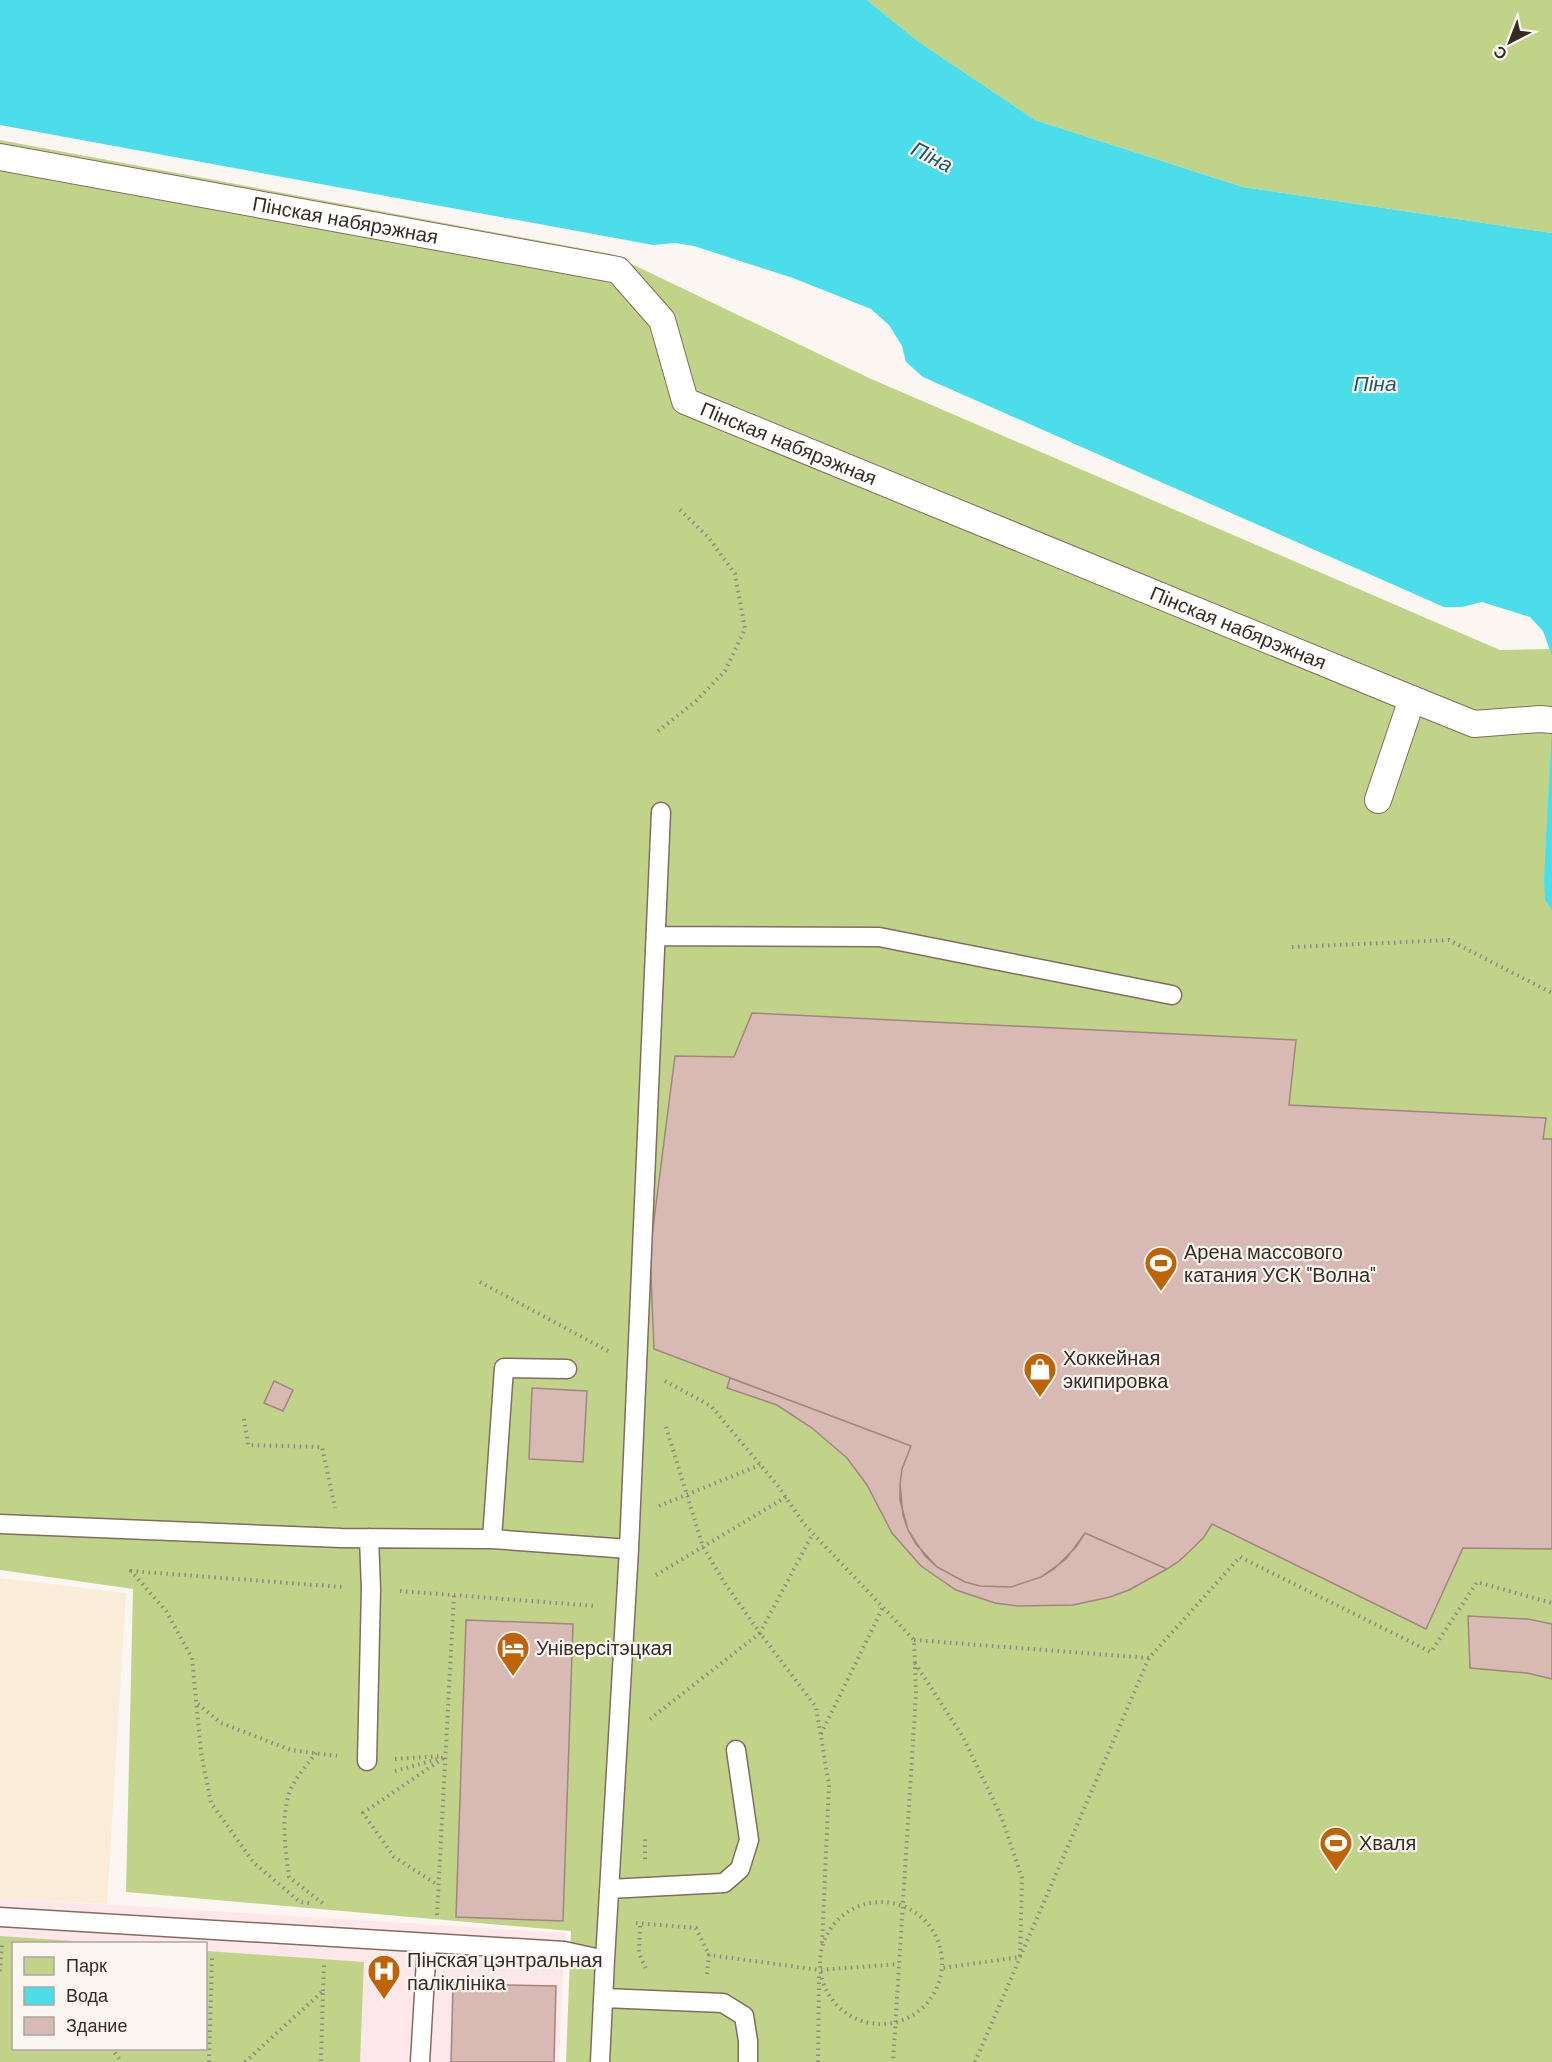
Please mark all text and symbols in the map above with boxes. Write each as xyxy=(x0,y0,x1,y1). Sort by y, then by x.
north arrow xyxy=(1480,12,1540,72)
text: С xyxy=(1489,41,1512,64)
water label: Піна xyxy=(906,135,958,179)
street label: Пінская набярэжная xyxy=(250,190,440,250)
water label: Піна xyxy=(1353,370,1397,398)
street label: Пінская набярэжная xyxy=(697,396,881,491)
street label: Пінская набярэжная xyxy=(1146,580,1330,675)
place label: Арена массового катания УСК "Волна" xyxy=(1184,1239,1376,1288)
sports icon: Арена массового катания УСК "Волна" xyxy=(1143,1245,1179,1292)
place label: Хоккейная экипировка xyxy=(1063,1345,1169,1394)
shop icon: Хоккейная экипировка xyxy=(1022,1351,1058,1398)
hotel icon: Універсітэцкая xyxy=(495,1630,531,1677)
place label: Універсітэцкая xyxy=(536,1635,672,1661)
sports icon: Хваля xyxy=(1318,1825,1354,1872)
place label: Хваля xyxy=(1359,1830,1416,1856)
legend xyxy=(12,1942,207,2050)
place label: Пінская цэнтральная паліклініка xyxy=(407,1947,603,1996)
hospital icon: Пінская цэнтральная паліклініка xyxy=(366,1953,402,2000)
text: Парк xyxy=(66,1954,107,1978)
text: Вода xyxy=(66,1984,109,2008)
text: Здание xyxy=(66,2014,127,2038)

